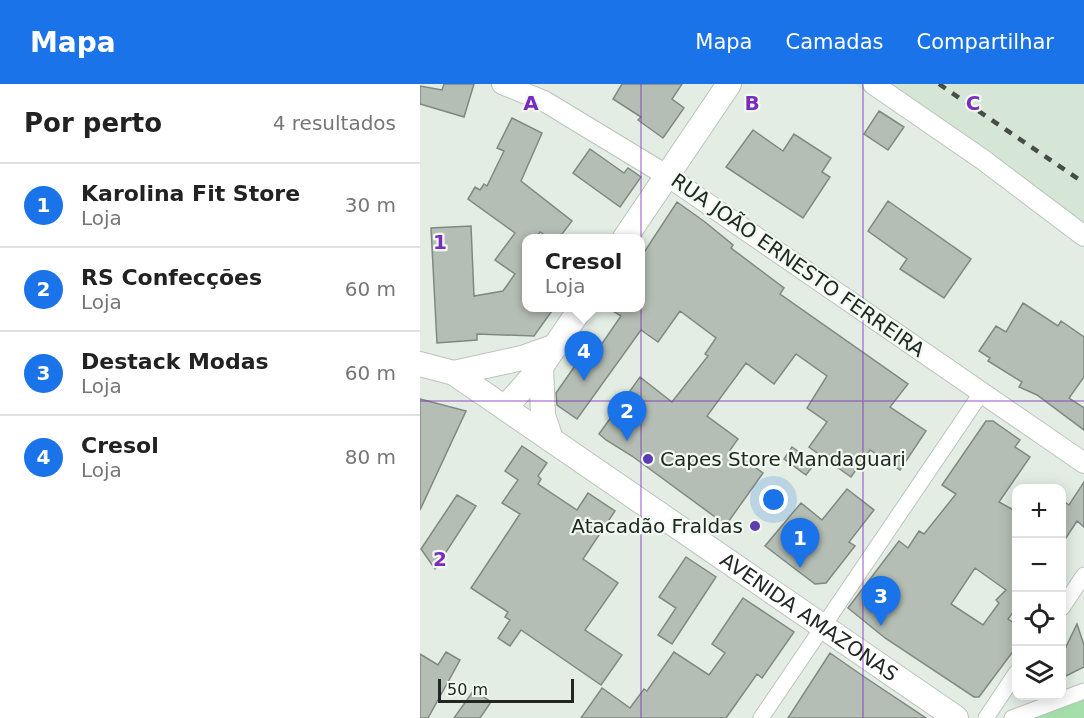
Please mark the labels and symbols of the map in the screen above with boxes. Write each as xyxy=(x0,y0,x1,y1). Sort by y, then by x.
text: A xyxy=(523,91,539,115)
text: B xyxy=(744,91,760,115)
text: C xyxy=(966,91,980,115)
street label: RUA JOÃO ERNESTO FERREIRA xyxy=(667,168,930,362)
text: 1 xyxy=(433,230,447,254)
pin: 4 xyxy=(564,332,604,381)
pin: 2 xyxy=(608,392,646,441)
place label: Capes Store Mandaguari xyxy=(660,447,906,471)
marker: Capes Store Mandaguari xyxy=(641,452,655,466)
your location xyxy=(759,485,788,514)
place label: Atacadão Fraldas xyxy=(571,514,743,538)
pin: 1 xyxy=(780,518,820,568)
marker: Atacadão Fraldas xyxy=(748,519,762,533)
text: 2 xyxy=(433,547,447,571)
street label: AVENIDA AMAZONAS xyxy=(716,548,902,686)
pin: 3 xyxy=(862,576,900,626)
scale bar xyxy=(438,676,574,704)

